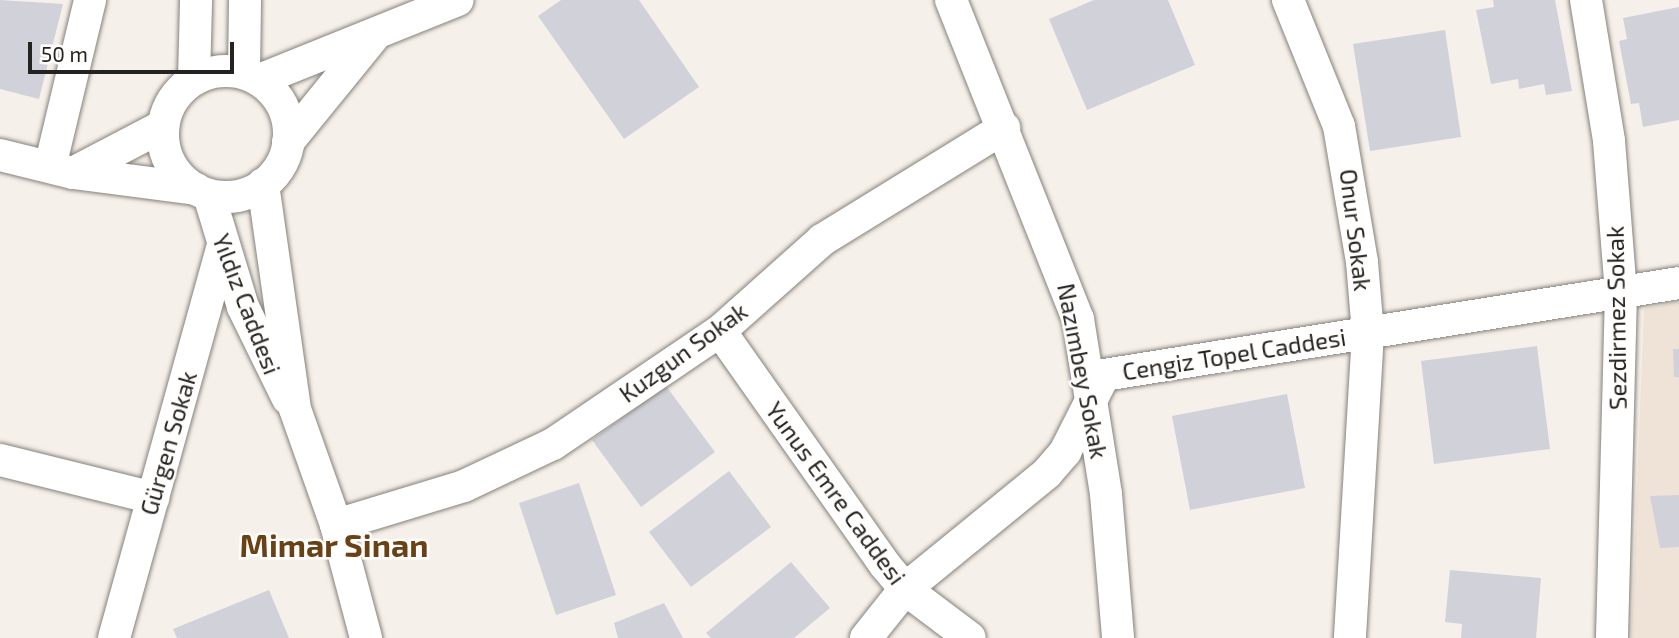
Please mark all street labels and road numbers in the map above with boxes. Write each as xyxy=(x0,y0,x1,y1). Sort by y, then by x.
street label: Onur Sokak xyxy=(1334,167,1378,293)
street label: Sezdirmez Sokak xyxy=(1600,226,1632,410)
street label: Yıldız Caddesi xyxy=(207,230,287,378)
street label: Nazımbey Sokak xyxy=(1052,281,1114,461)
street label: Kuzgun Sokak xyxy=(613,296,753,408)
street label: Cengiz Topel Caddesi xyxy=(1120,322,1348,386)
street label: Gürgen Sokak xyxy=(134,368,202,518)
street label: Yunus Emre Caddesi xyxy=(760,396,912,590)

